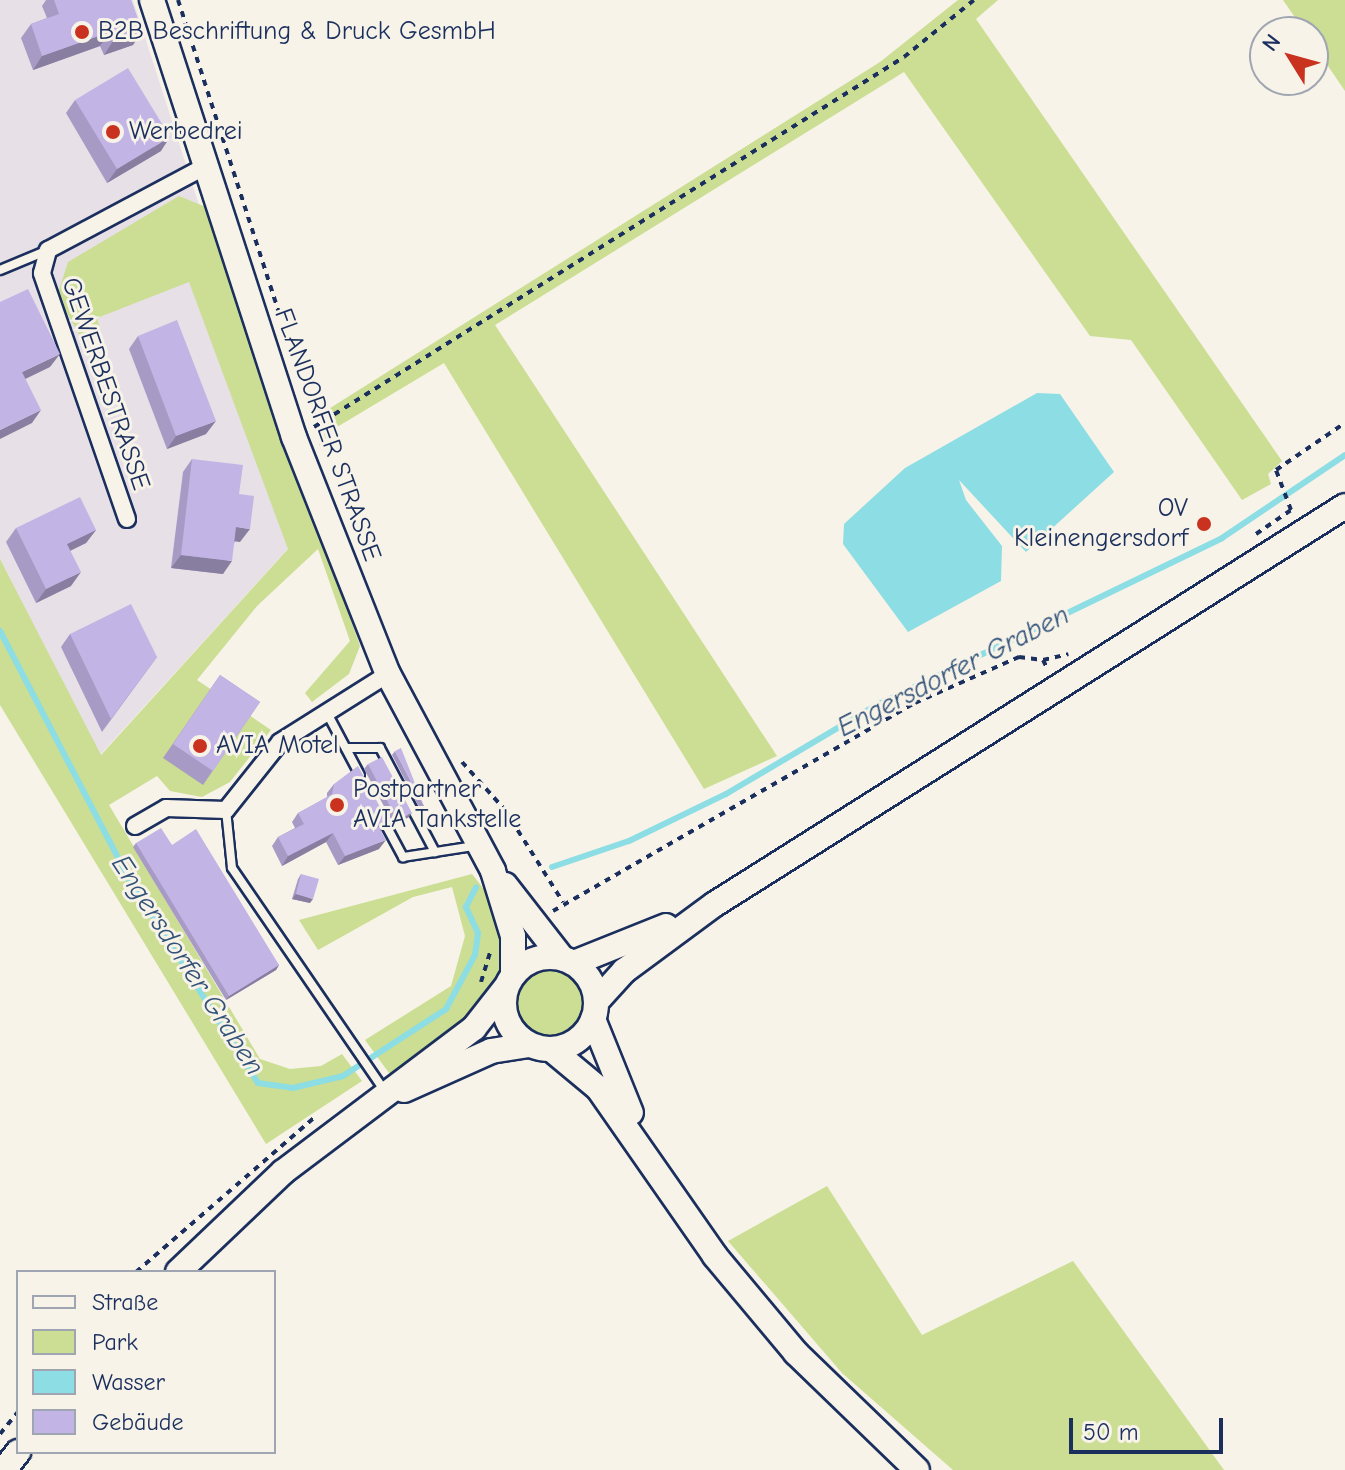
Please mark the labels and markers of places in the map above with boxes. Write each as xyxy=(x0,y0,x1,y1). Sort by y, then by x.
place label: B2B Beschriftung & Druck GesmbH xyxy=(98,16,496,48)
marker: B2B Beschriftung & Druck GesmbH xyxy=(73,23,91,41)
place label: Werbedrei xyxy=(129,116,243,148)
marker: Werbedrei xyxy=(104,123,122,141)
place label: OV Kleinengersdorf xyxy=(1014,493,1188,554)
marker: OV Kleinengersdorf xyxy=(1195,515,1213,533)
place label: AVIA Motel xyxy=(216,730,339,762)
marker: AVIA Motel xyxy=(191,737,209,755)
place label: Postpartner AVIA Tankstelle xyxy=(353,774,521,836)
marker: Postpartner AVIA Tankstelle xyxy=(328,796,346,814)

